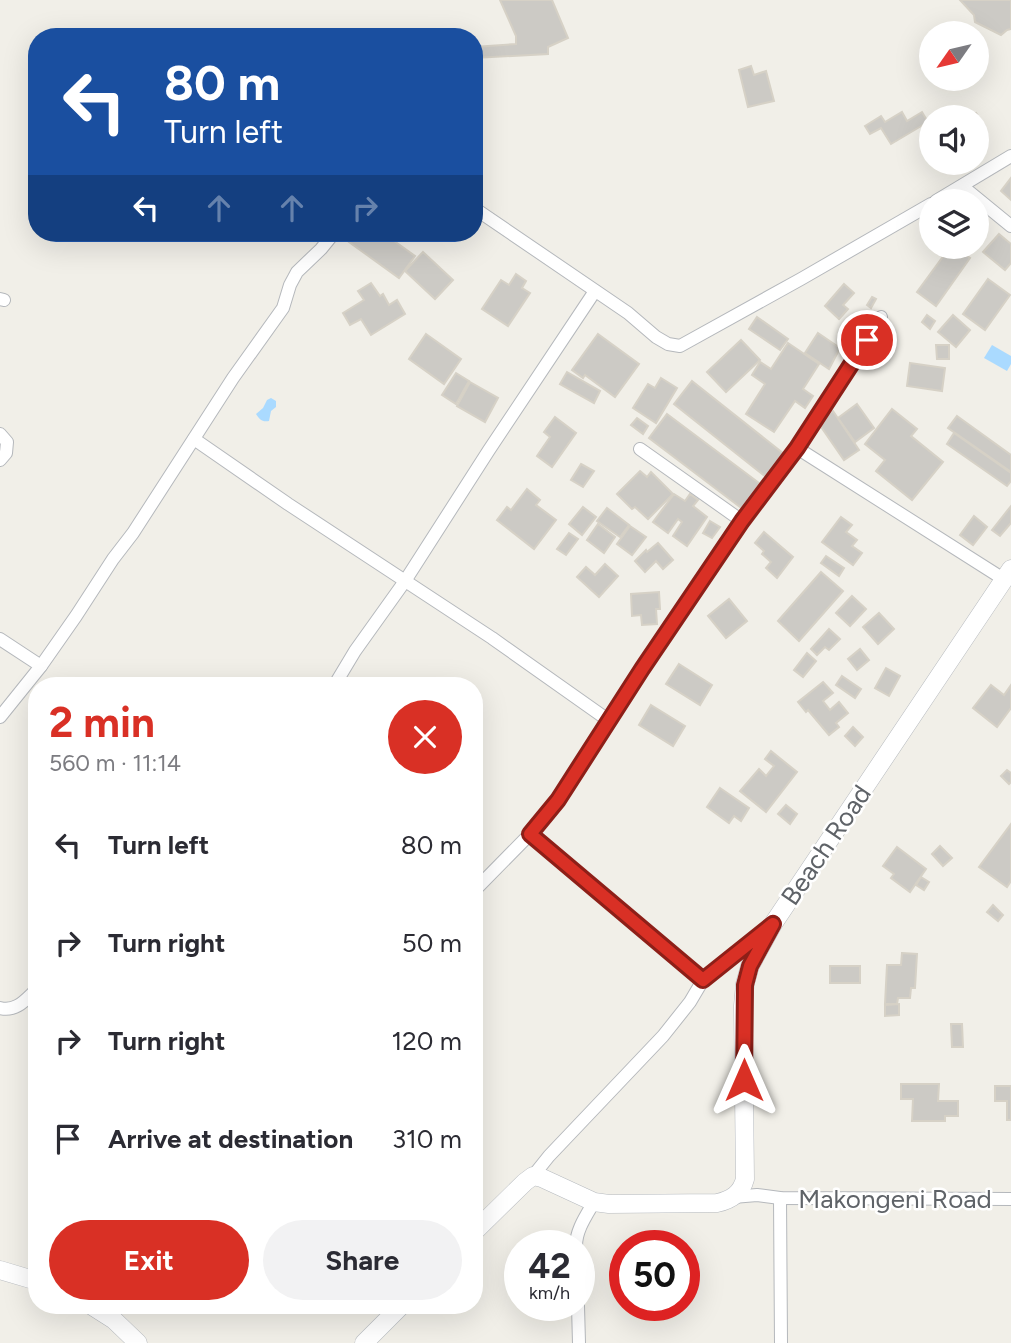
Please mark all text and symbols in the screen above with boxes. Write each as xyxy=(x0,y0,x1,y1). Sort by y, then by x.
north arrow xyxy=(919,21,989,91)
map controls xyxy=(919,21,989,259)
text: 80 m xyxy=(164,53,280,112)
icon: left xyxy=(49,56,140,147)
button: sound xyxy=(919,105,989,175)
text: Turn left xyxy=(164,113,283,151)
icon: left xyxy=(127,189,165,227)
icon: ahead xyxy=(200,189,238,227)
icon: ahead xyxy=(273,189,311,227)
icon: right xyxy=(346,189,384,227)
button: layers xyxy=(919,189,989,259)
pin xyxy=(837,310,897,370)
icon: arrive xyxy=(848,321,886,359)
text: 2 min xyxy=(49,697,155,748)
button: close xyxy=(388,700,462,774)
text: 560 m · 11:14 xyxy=(49,749,181,777)
street label: Beach Road xyxy=(774,779,878,911)
icon: left xyxy=(49,826,87,864)
text: Turn left xyxy=(108,829,209,861)
text: 80 m xyxy=(401,829,462,861)
icon: right xyxy=(49,924,87,962)
text: Turn right xyxy=(108,927,225,959)
text: 50 m xyxy=(402,927,462,959)
icon: right xyxy=(49,1022,87,1060)
text: Turn right xyxy=(108,1025,225,1057)
text: 120 m xyxy=(392,1025,462,1057)
position arrow xyxy=(707,1043,781,1117)
icon: arrive xyxy=(49,1120,87,1158)
text: Arrive at destination xyxy=(108,1123,353,1155)
text: 310 m xyxy=(392,1123,462,1155)
street label: Makongeni Road xyxy=(798,1183,992,1215)
button: Exit xyxy=(49,1220,249,1300)
button: Share xyxy=(263,1220,462,1300)
speed limit sign: 50 xyxy=(609,1230,700,1321)
text: 42 xyxy=(528,1245,571,1287)
text: km/h xyxy=(529,1282,570,1304)

